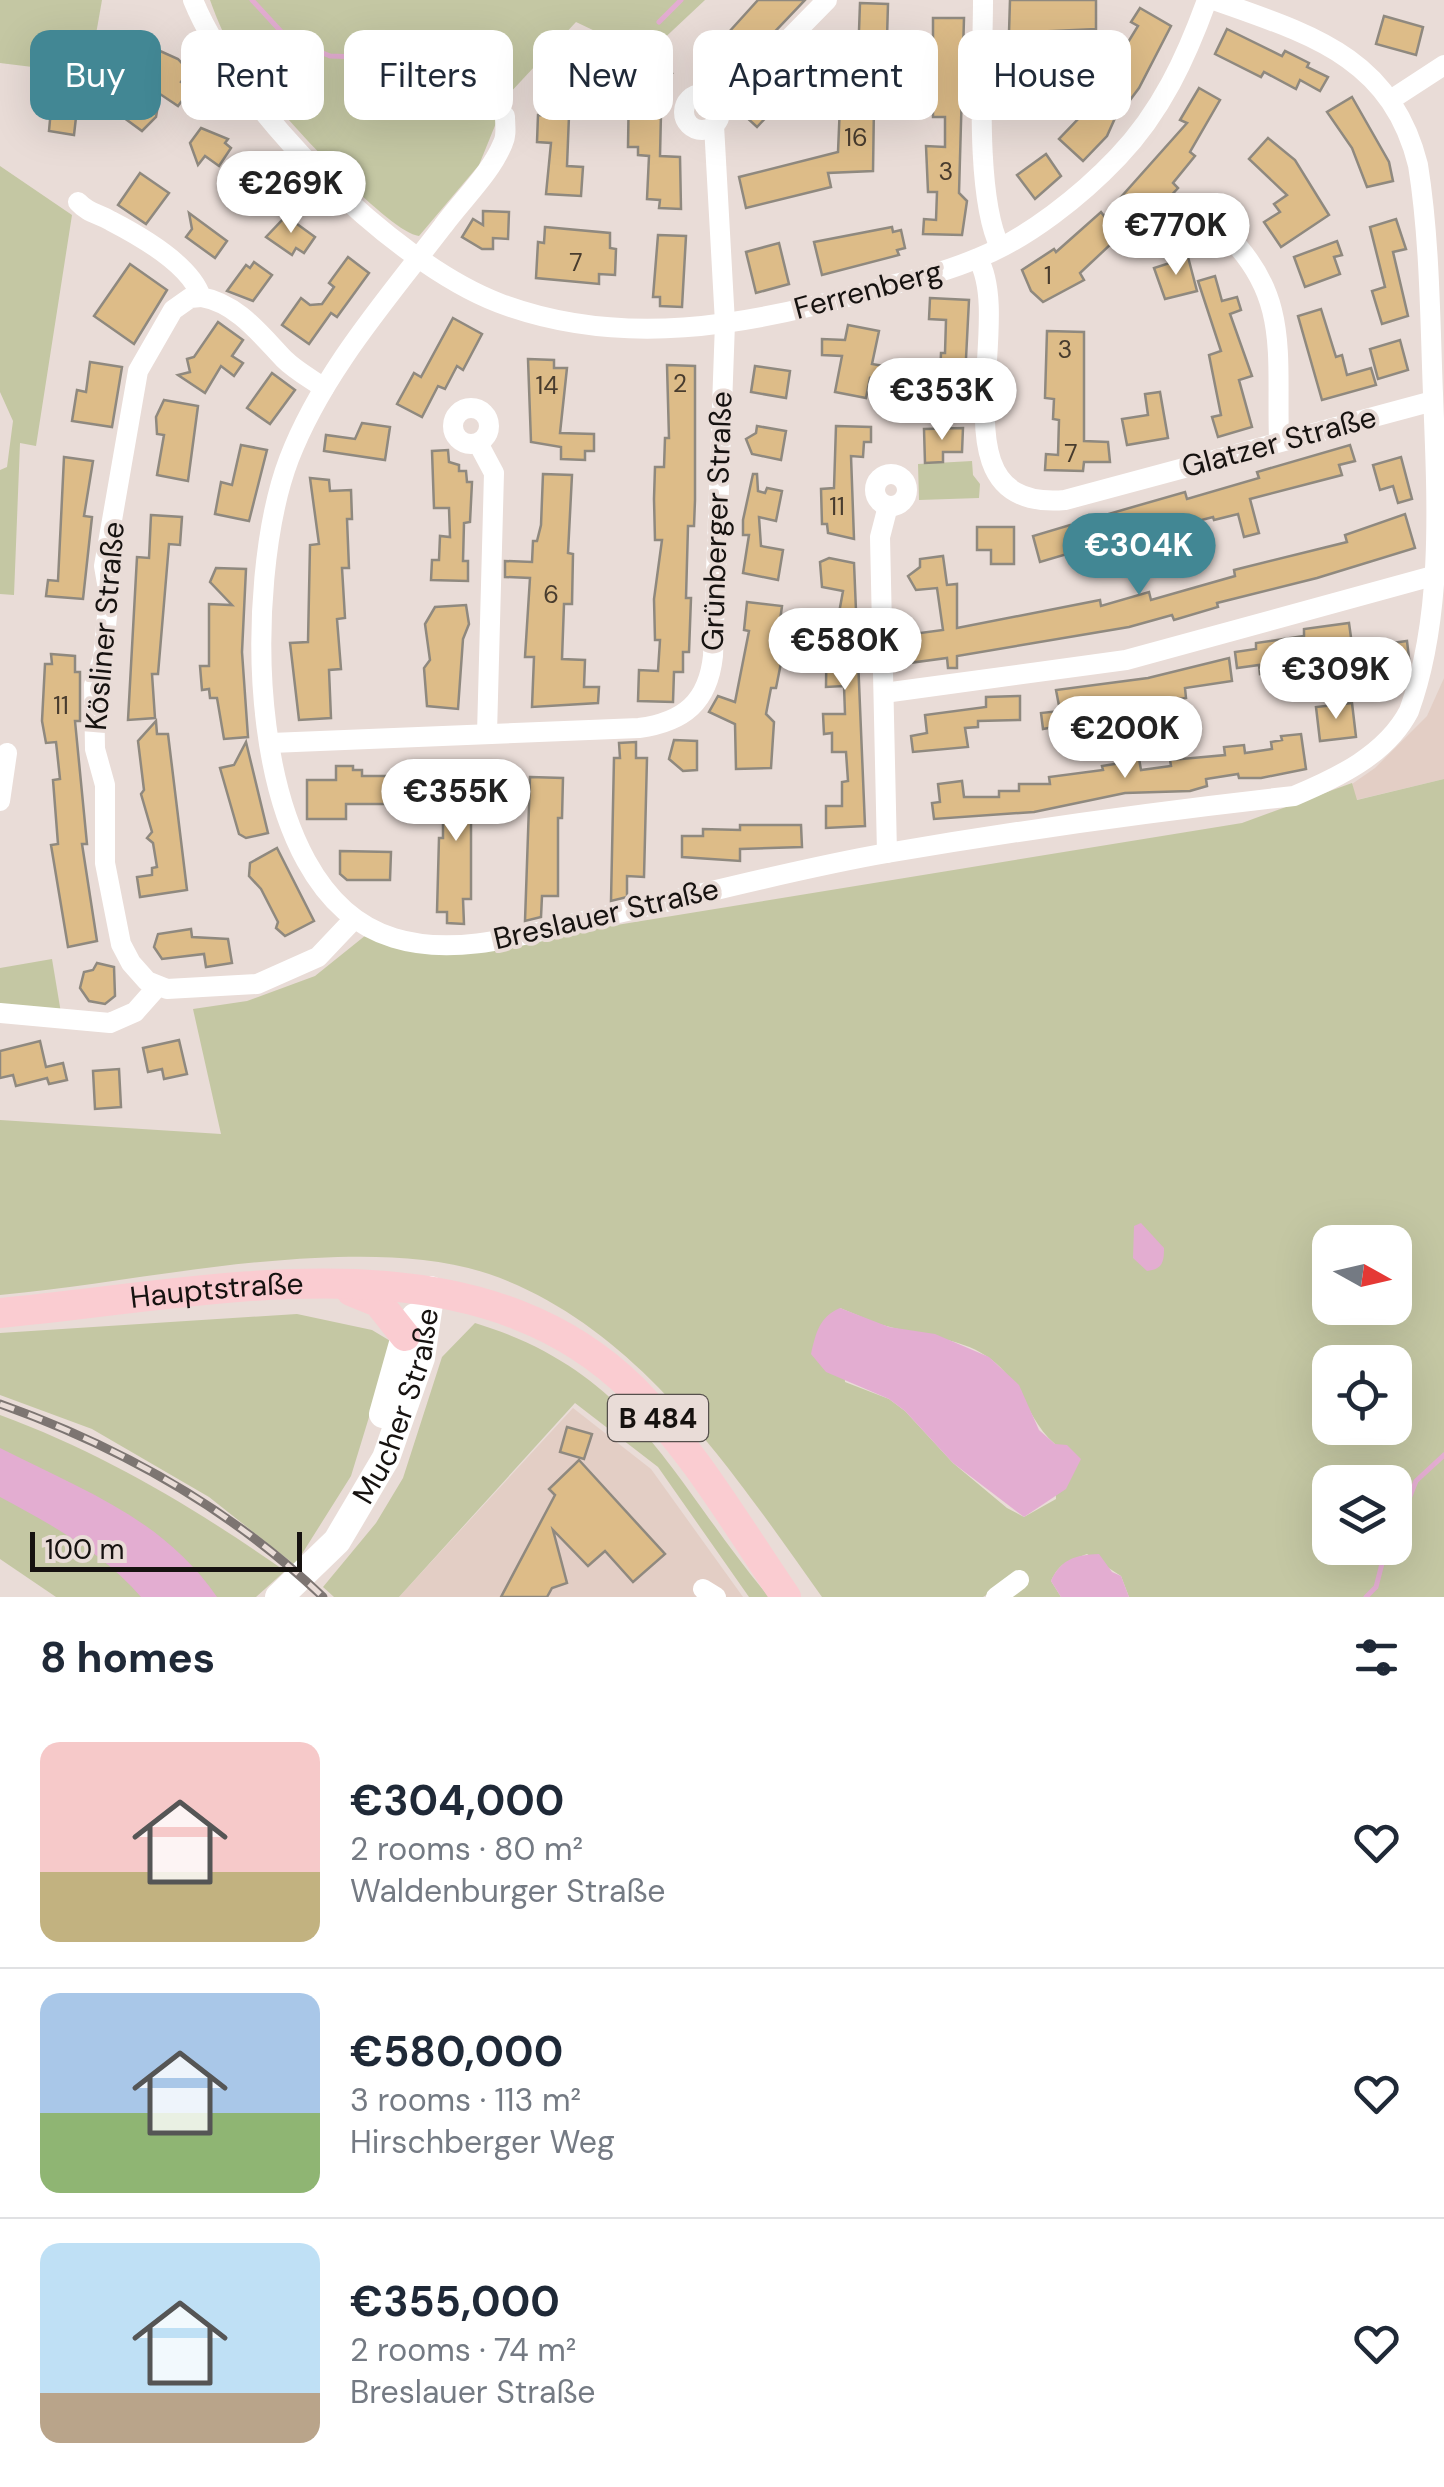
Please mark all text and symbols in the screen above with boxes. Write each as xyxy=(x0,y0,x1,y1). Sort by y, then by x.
chip: Buy xyxy=(30,30,161,120)
chip: Rent xyxy=(181,30,324,120)
chip: Filters xyxy=(344,30,513,120)
chip: New xyxy=(533,30,673,120)
chip: Apartment xyxy=(693,30,938,120)
chip: House xyxy=(958,30,1131,120)
house number: 16 xyxy=(844,121,868,154)
pin: €269K xyxy=(221,151,361,236)
house number: 3 xyxy=(939,155,953,188)
text: €269K xyxy=(239,162,343,204)
pin: €770K xyxy=(1106,193,1246,278)
text: €770K xyxy=(1125,204,1227,246)
house number: 7 xyxy=(569,246,583,279)
street label: Ferrenberg xyxy=(790,251,946,328)
house number: 1 xyxy=(1044,259,1052,292)
house number: 3 xyxy=(1058,333,1072,366)
pin: €353K xyxy=(872,358,1012,443)
house number: 2 xyxy=(673,367,687,400)
house number: 14 xyxy=(536,369,558,402)
text: €353K xyxy=(890,369,994,411)
street label: Grünberger Straße xyxy=(692,390,741,652)
street label: Glatzer Straße xyxy=(1177,397,1381,486)
house number: 7 xyxy=(1064,437,1078,470)
house number: 11 xyxy=(829,490,845,523)
pin: €304K xyxy=(1069,513,1209,598)
street label: Kösliner Straße xyxy=(76,520,133,732)
text: €304K xyxy=(1085,524,1193,566)
house number: 6 xyxy=(543,578,559,611)
pin: €580K xyxy=(775,608,915,693)
text: €580K xyxy=(791,619,899,661)
pin: €309K xyxy=(1266,637,1406,722)
text: €309K xyxy=(1282,648,1390,690)
house number: 11 xyxy=(53,689,69,722)
pin: €200K xyxy=(1055,696,1195,781)
text: €200K xyxy=(1070,707,1180,749)
pin: €355K xyxy=(386,759,526,844)
text: €355K xyxy=(403,770,509,812)
street label: Breslauer Straße xyxy=(489,869,722,958)
north arrow xyxy=(1312,1225,1412,1325)
map controls xyxy=(1312,1225,1412,1565)
street label: Hauptstraße xyxy=(128,1264,304,1317)
street label: Mucher Straße xyxy=(343,1306,447,1511)
button: locate xyxy=(1312,1345,1412,1445)
road number: B 484 xyxy=(608,1395,708,1441)
button: layers xyxy=(1312,1465,1412,1565)
scale bar xyxy=(30,1527,302,1572)
text: 100 m xyxy=(45,1531,124,1568)
text: 8 homes xyxy=(40,1630,215,1685)
icon: filters xyxy=(1349,1630,1404,1685)
text: €304,000 xyxy=(350,1773,564,1828)
icon: home xyxy=(120,1782,240,1902)
icon: heart xyxy=(1349,1815,1404,1870)
text: 2 rooms · 80 m² xyxy=(350,1828,583,1870)
text: Waldenburger Straße xyxy=(350,1870,665,1912)
text: €580,000 xyxy=(350,2024,563,2079)
icon: home xyxy=(120,2033,240,2153)
icon: heart xyxy=(1349,2066,1404,2121)
text: 3 rooms · 113 m² xyxy=(350,2079,581,2121)
text: Hirschberger Weg xyxy=(350,2121,615,2163)
text: €355,000 xyxy=(350,2274,560,2329)
icon: home xyxy=(120,2283,240,2403)
icon: heart xyxy=(1349,2316,1404,2371)
text: 2 rooms · 74 m² xyxy=(350,2329,576,2371)
text: Breslauer Straße xyxy=(350,2371,595,2413)

